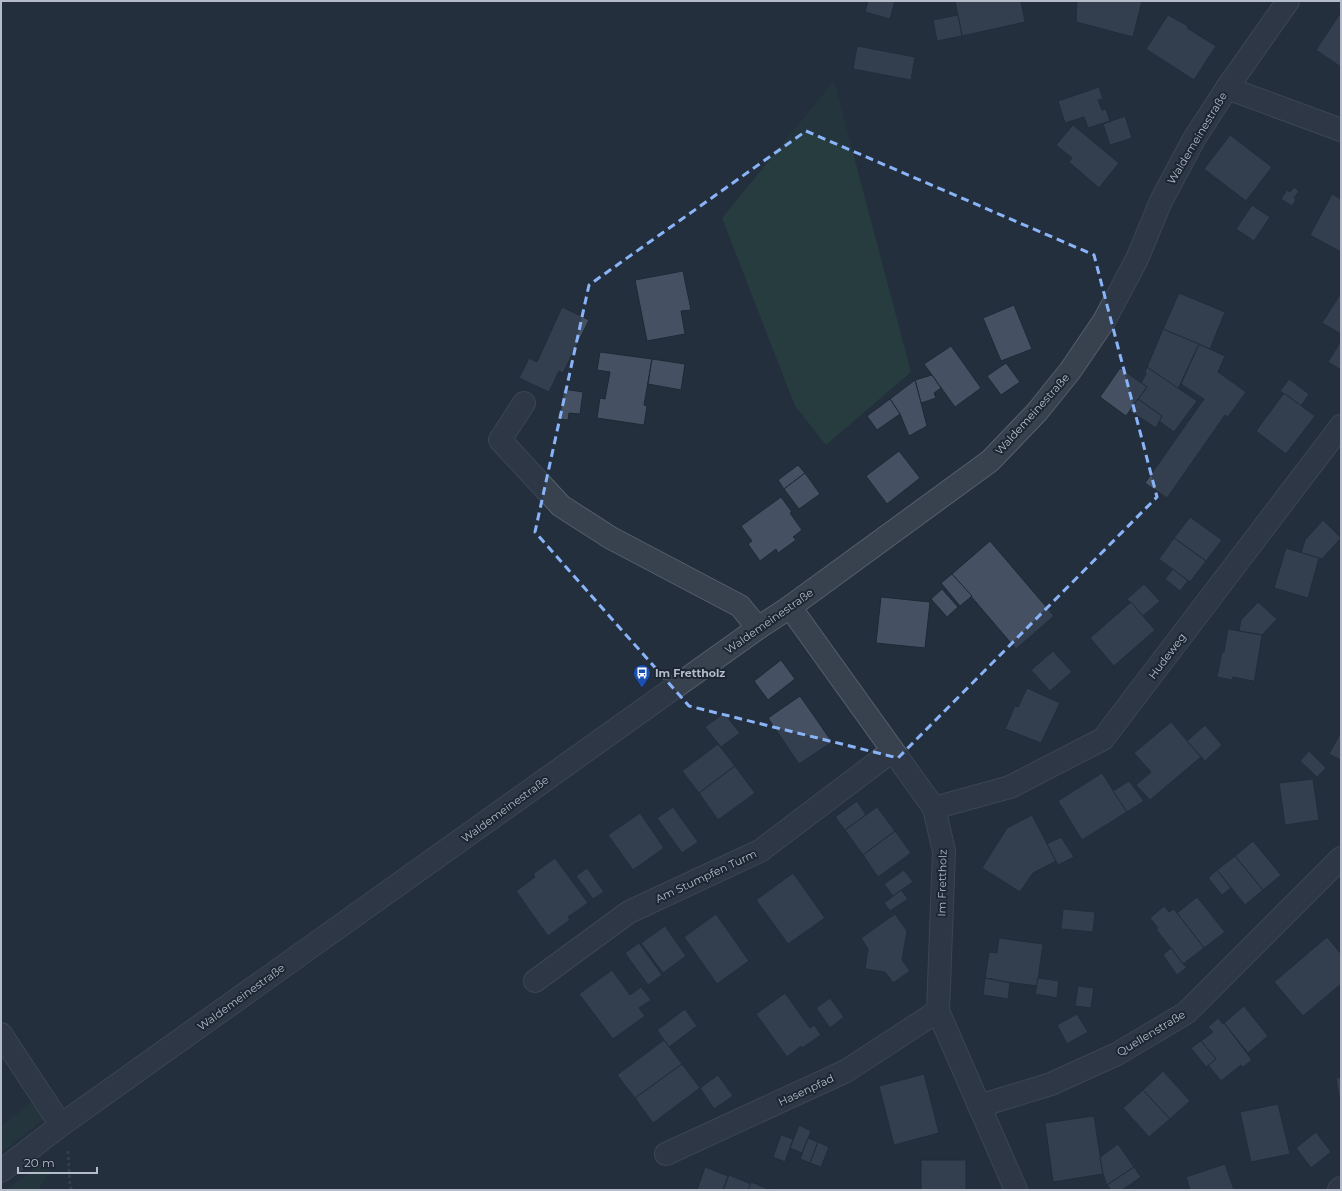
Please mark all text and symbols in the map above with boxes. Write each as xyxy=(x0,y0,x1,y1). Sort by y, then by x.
street label: Waldemeinestraße xyxy=(1164,89,1230,187)
street label: Waldemeinestraße xyxy=(992,370,1072,458)
street label: Waldemeinestraße xyxy=(722,585,816,657)
street label: Hudeweg xyxy=(1145,630,1189,682)
bus stop icon: Im Frettholz xyxy=(632,663,652,688)
place label: Im Frettholz xyxy=(655,666,725,680)
street label: Waldemeinestraße xyxy=(458,772,552,845)
street label: Am Stumpfen Turm xyxy=(653,846,759,906)
street label: Im Frettholz xyxy=(934,849,950,917)
street label: Waldemeinestraße xyxy=(194,960,288,1033)
street label: Quellenstraße xyxy=(1114,1007,1188,1059)
street label: Hasenpfad xyxy=(776,1071,836,1109)
scale bar xyxy=(18,1149,97,1175)
text: 20 m xyxy=(24,1155,55,1170)

